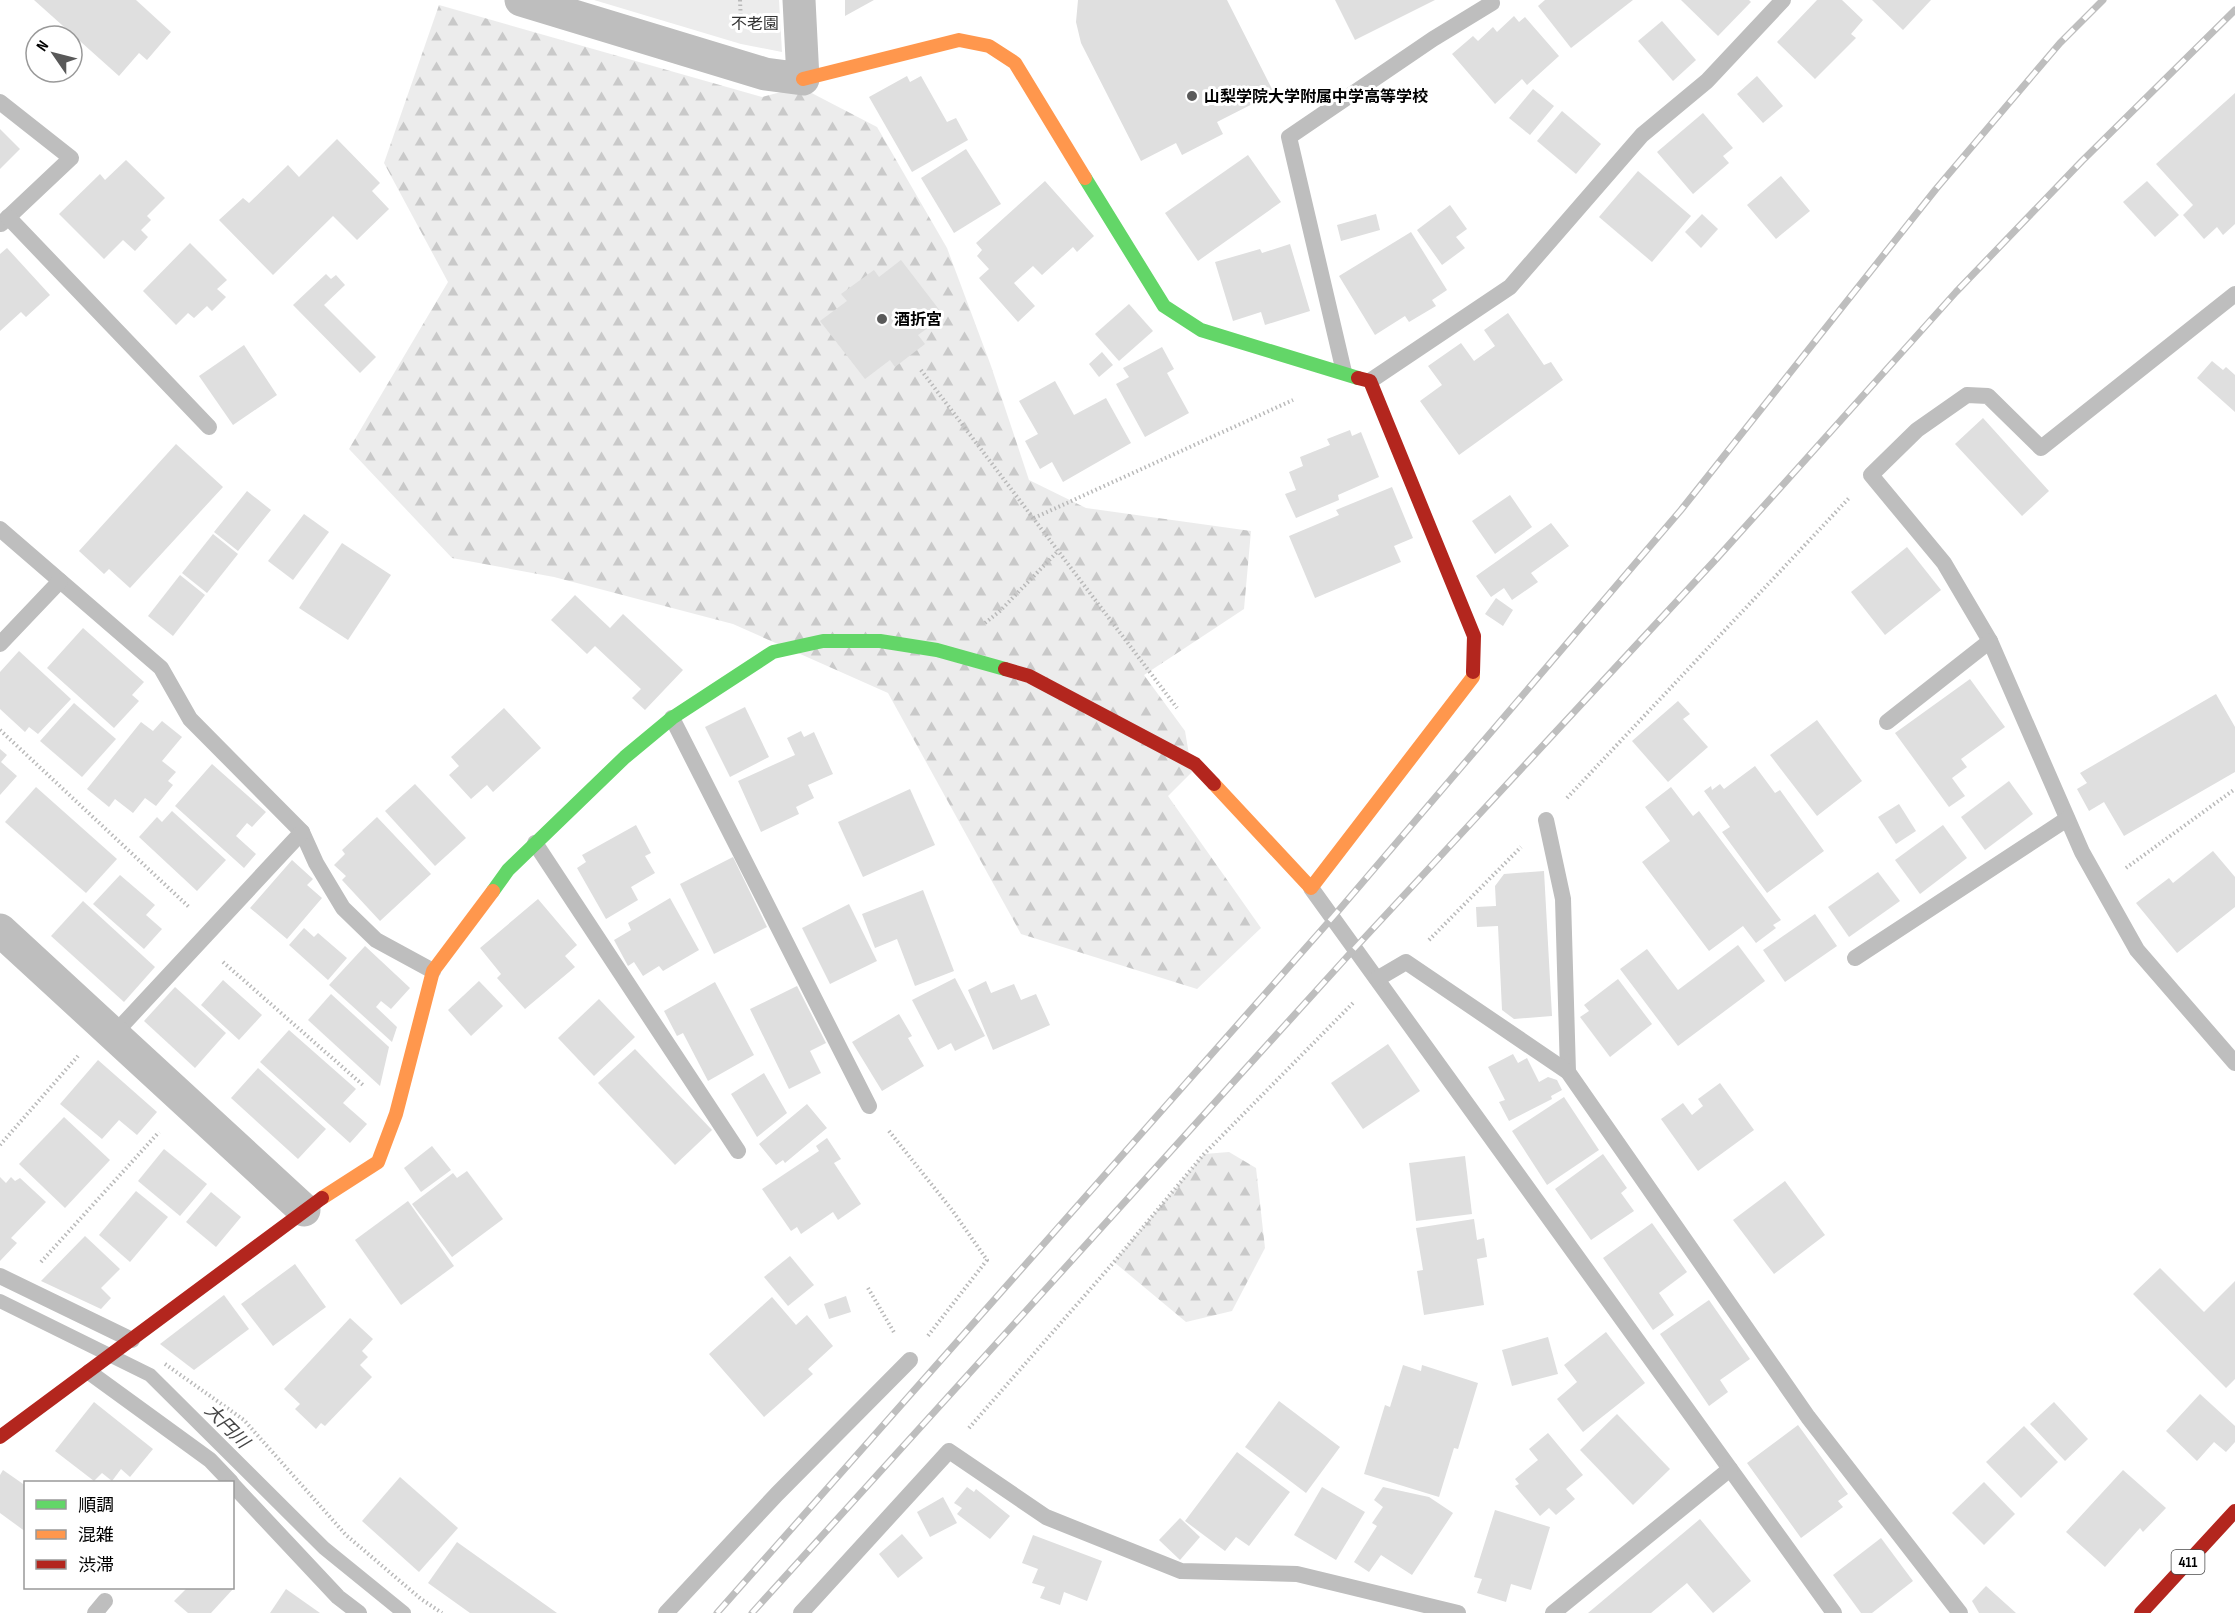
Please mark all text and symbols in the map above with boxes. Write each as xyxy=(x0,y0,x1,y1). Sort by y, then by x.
park label: 不老園 xyxy=(731,15,779,34)
north arrow xyxy=(24,24,84,84)
text: N xyxy=(33,37,53,55)
place label: 山梨学院大学附属中学高等学校 xyxy=(1204,88,1428,107)
marker: 山梨学院大学附属中学高等学校 xyxy=(1185,89,1199,103)
place label: 酒折宮 xyxy=(894,311,942,330)
marker: 酒折宮 xyxy=(875,312,889,326)
water label: 大円川 xyxy=(200,1400,255,1454)
legend xyxy=(24,1481,234,1589)
text: 順調 xyxy=(78,1495,114,1516)
text: 混雑 xyxy=(78,1525,114,1546)
road number: 411 xyxy=(2172,1550,2204,1574)
text: 渋滞 xyxy=(78,1555,114,1576)

